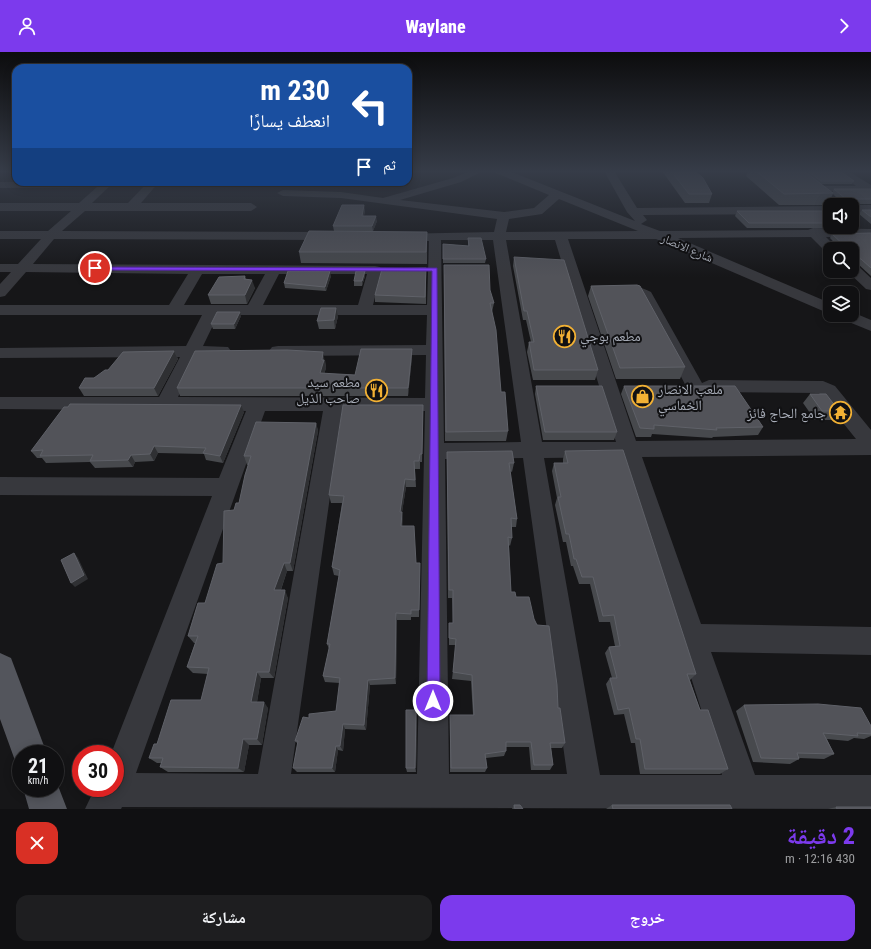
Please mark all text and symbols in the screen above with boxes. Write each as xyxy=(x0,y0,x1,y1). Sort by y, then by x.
icon: person xyxy=(16,15,38,37)
icon: forward xyxy=(833,15,855,37)
text: Waylane xyxy=(405,16,466,37)
text: 230 m xyxy=(260,74,330,107)
icon: left xyxy=(344,80,396,132)
text: انعطف يسارًا xyxy=(249,110,330,131)
icon: arrive xyxy=(353,156,375,178)
text: ثم xyxy=(383,156,396,174)
map controls xyxy=(823,198,859,322)
button: sound xyxy=(823,198,859,234)
street label: شارع الانصار xyxy=(658,230,715,266)
button: search xyxy=(823,242,859,278)
pin xyxy=(78,251,112,285)
icon: arrive xyxy=(84,257,106,279)
button: layers xyxy=(823,286,859,322)
restaurant icon: مطعم بوجي xyxy=(552,323,578,349)
place label: مطعم بوجي xyxy=(580,328,641,348)
place label: مطعم سيد صاحب الذيل xyxy=(296,374,360,407)
restaurant icon: مطعم سيد صاحب الذيل xyxy=(363,377,389,403)
place label: ملعب الانصار الخماسي xyxy=(657,381,723,417)
shop icon: ملعب الانصار الخماسي xyxy=(630,384,656,410)
temple icon: جامع الحاج فائز xyxy=(828,400,854,426)
place label: جامع الحاج فائز xyxy=(746,405,826,423)
position arrow xyxy=(412,680,454,722)
speed limit sign: 30 xyxy=(72,745,124,797)
text: 21 xyxy=(28,754,48,778)
text: km/h xyxy=(28,775,48,786)
button: close xyxy=(16,822,58,864)
text: 2 دقيقة xyxy=(787,822,855,850)
text: 430 m · 12:16 xyxy=(785,851,855,866)
button: مشاركة xyxy=(16,895,432,941)
button: خروج xyxy=(440,895,855,941)

